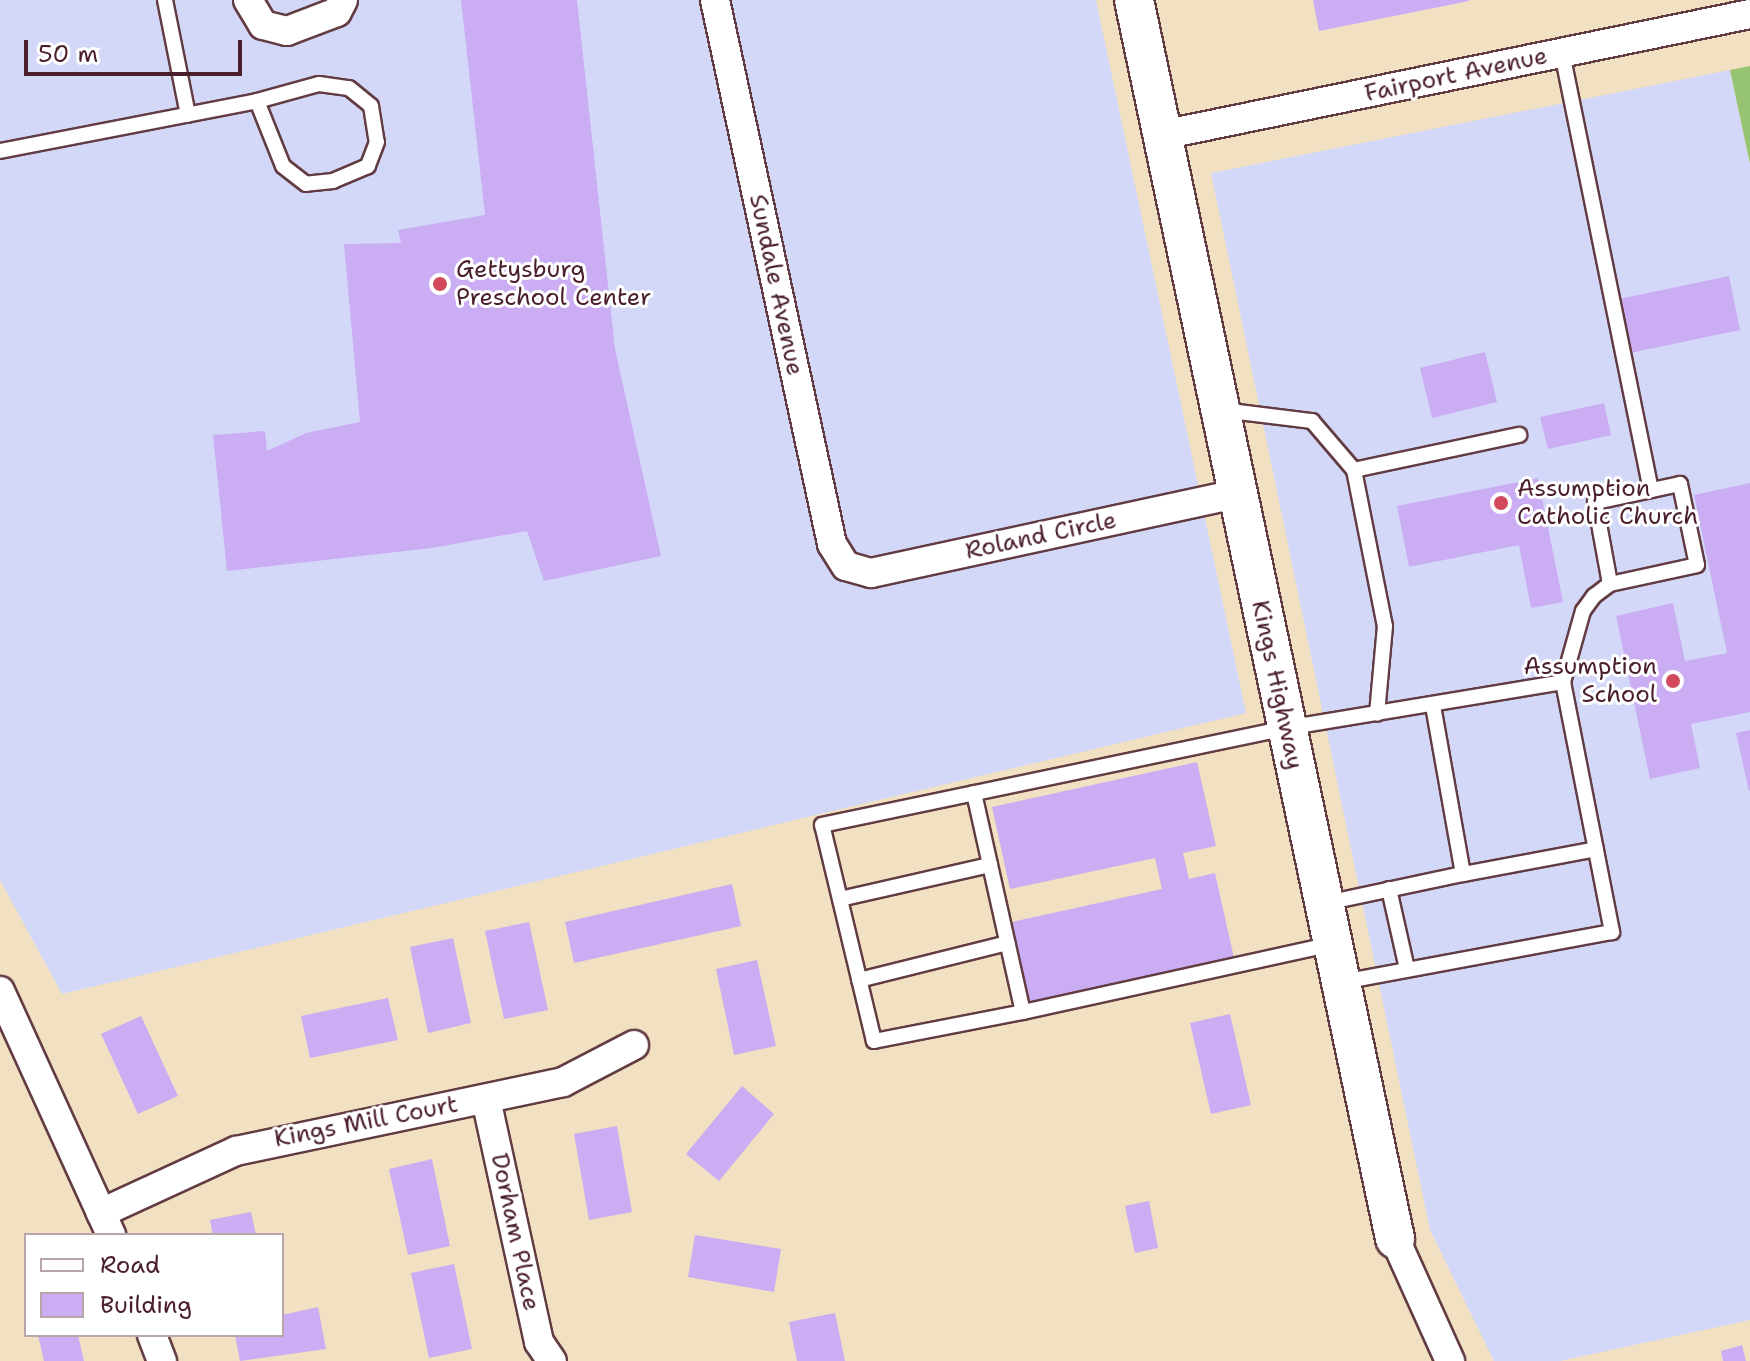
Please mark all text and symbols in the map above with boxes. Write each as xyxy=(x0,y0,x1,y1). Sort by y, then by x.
scale bar xyxy=(28,24,246,74)
text: 50 m xyxy=(38,38,98,70)
street label: Fairport Avenue xyxy=(1362,42,1550,108)
street label: Sundale Avenue xyxy=(743,192,809,378)
place label: Gettysburg Preschool Center xyxy=(456,256,651,312)
marker: Gettysburg Preschool Center xyxy=(431,275,449,293)
place label: Assumption Catholic Church xyxy=(1517,475,1698,531)
marker: Assumption Catholic Church xyxy=(1492,494,1510,512)
street label: Roland Circle xyxy=(963,506,1119,566)
street label: Kings Highway xyxy=(1245,598,1309,772)
place label: Assumption School xyxy=(1524,653,1657,709)
marker: Assumption School xyxy=(1664,672,1682,690)
street label: Kings Mill Court xyxy=(272,1090,460,1154)
street label: Dorham Place xyxy=(484,1151,546,1313)
legend xyxy=(24,1233,284,1337)
text: Road xyxy=(100,1249,160,1281)
text: Building xyxy=(100,1289,192,1321)

